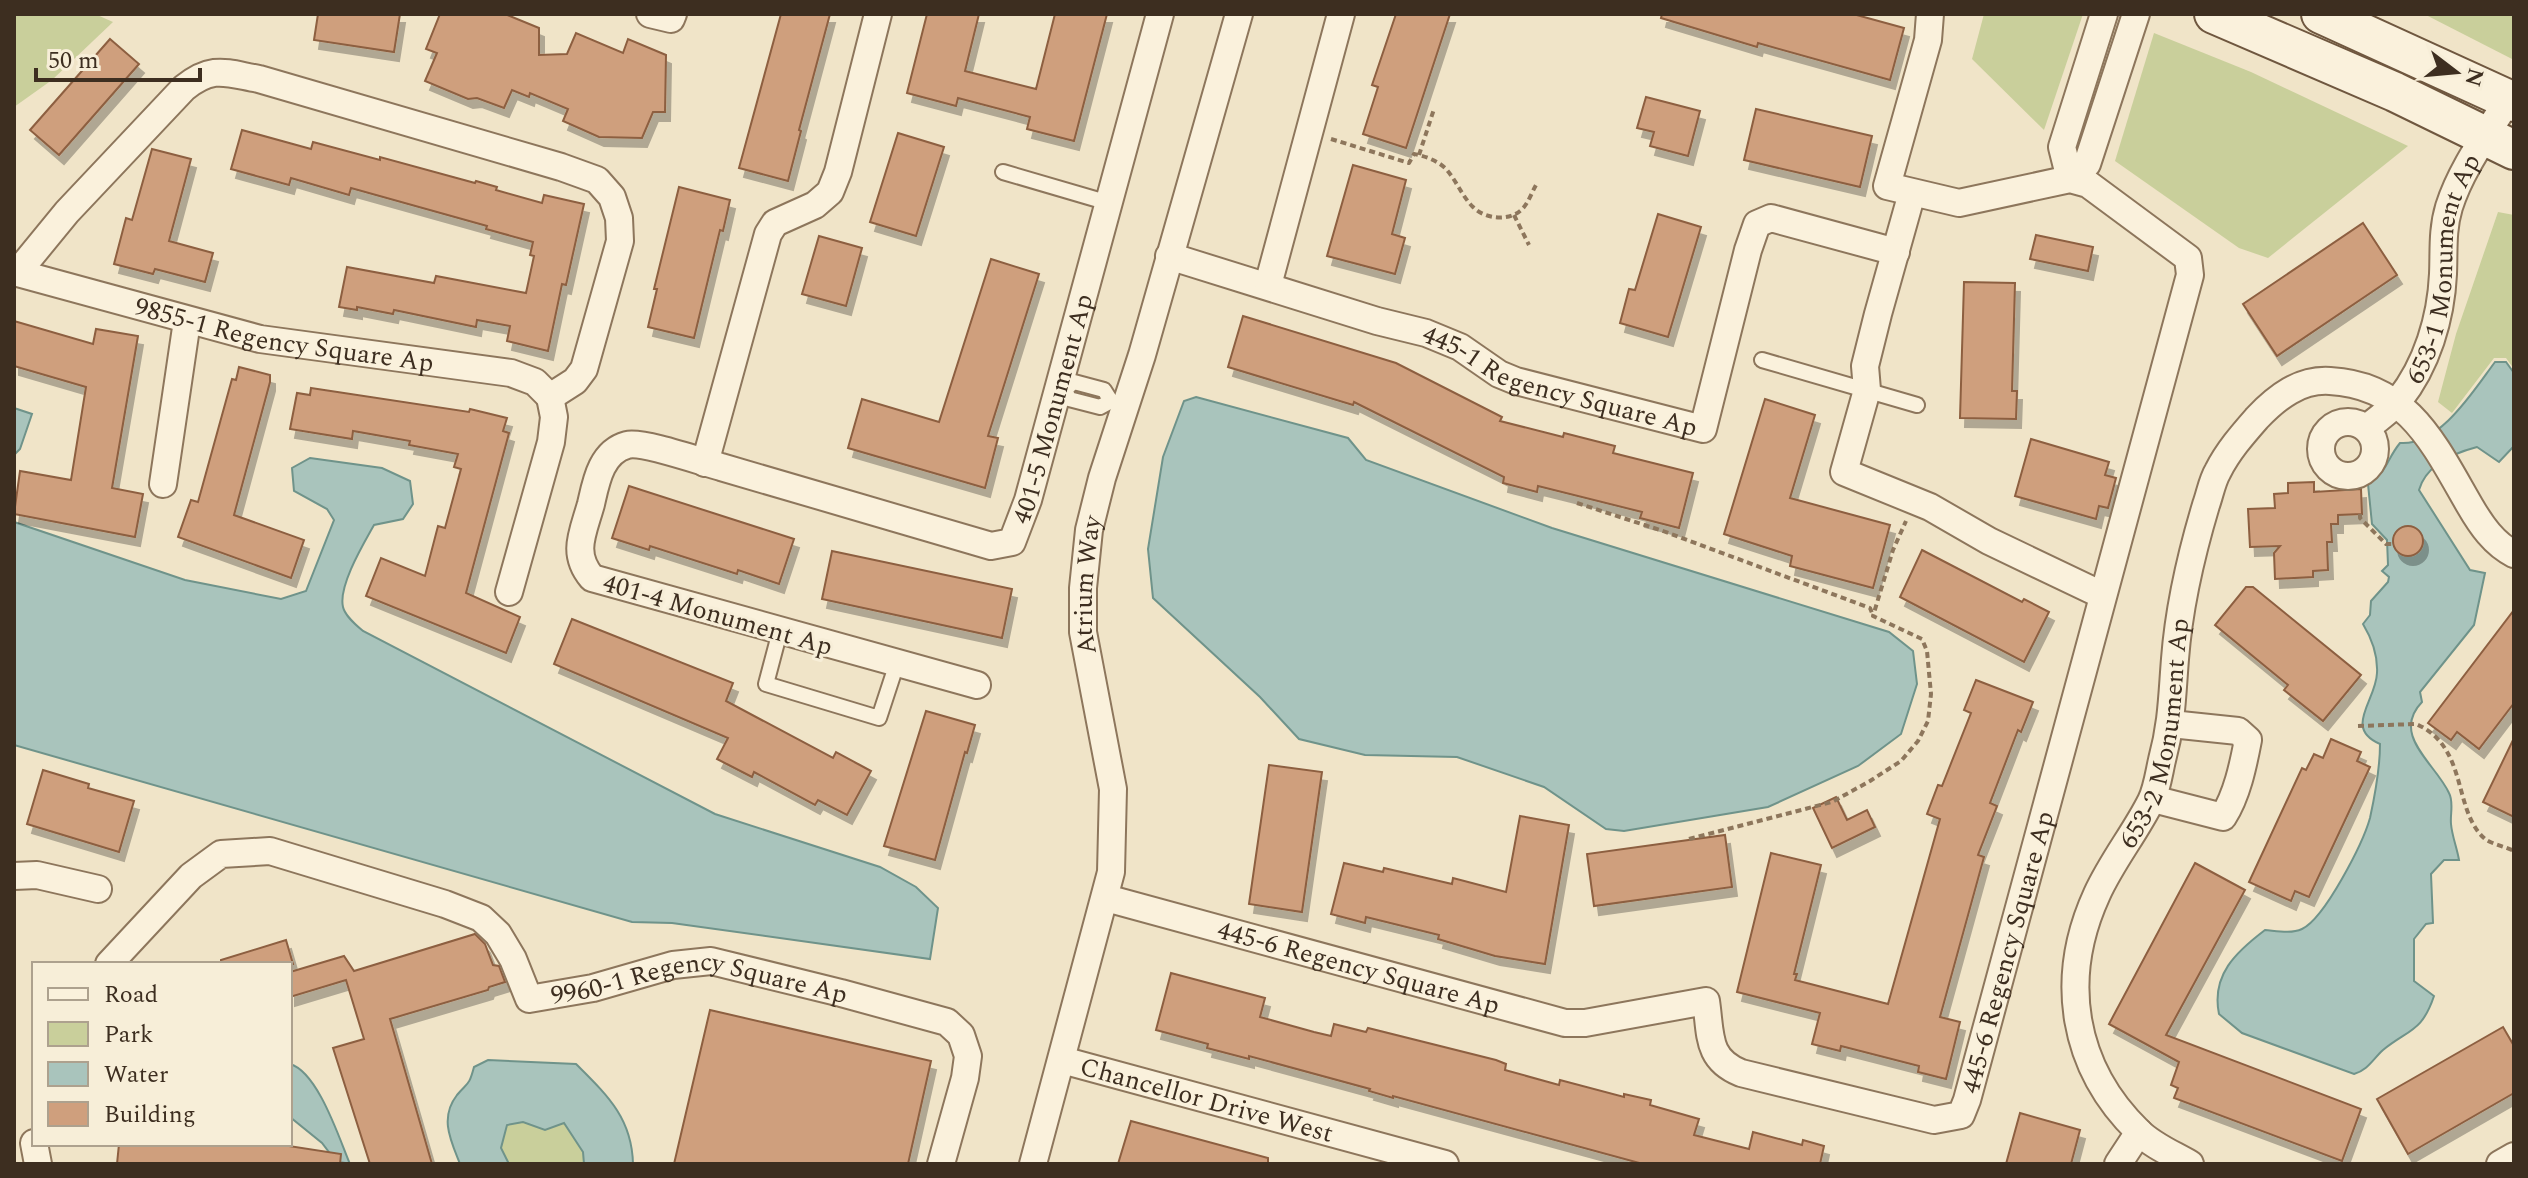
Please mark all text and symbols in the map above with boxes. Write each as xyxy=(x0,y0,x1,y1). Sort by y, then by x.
scale bar xyxy=(36,32,200,82)
north arrow xyxy=(2416,32,2496,112)
text: 50 m xyxy=(48,43,99,79)
text: N xyxy=(2455,64,2492,90)
street label: 653-1 Monument Ap xyxy=(2396,146,2491,392)
street label: 9855-1 Regency Square Ap xyxy=(130,287,436,383)
street label: 401-5 Monument Ap xyxy=(1002,289,1104,530)
street label: 445-1 Regency Square Ap xyxy=(1416,315,1701,448)
street label: Atrium Way xyxy=(1063,510,1113,658)
street label: 401-4 Monument Ap xyxy=(598,563,837,667)
street label: 653-2 Monument Ap xyxy=(2109,616,2200,857)
street label: 445-6 Regency Square Ap xyxy=(1951,807,2065,1098)
street label: 445-6 Regency Square Ap xyxy=(1213,910,1504,1025)
text: 9960-1 Regency Square Ap xyxy=(548,942,852,1016)
legend xyxy=(32,962,292,1146)
text: Road xyxy=(104,977,158,1013)
street label: 9960-1 Regency Square Ap xyxy=(546,981,850,1013)
text: Park xyxy=(104,1017,154,1053)
street label: Chancellor Drive West xyxy=(1075,1047,1338,1154)
text: Water xyxy=(104,1057,168,1093)
text: Building xyxy=(104,1097,196,1133)

